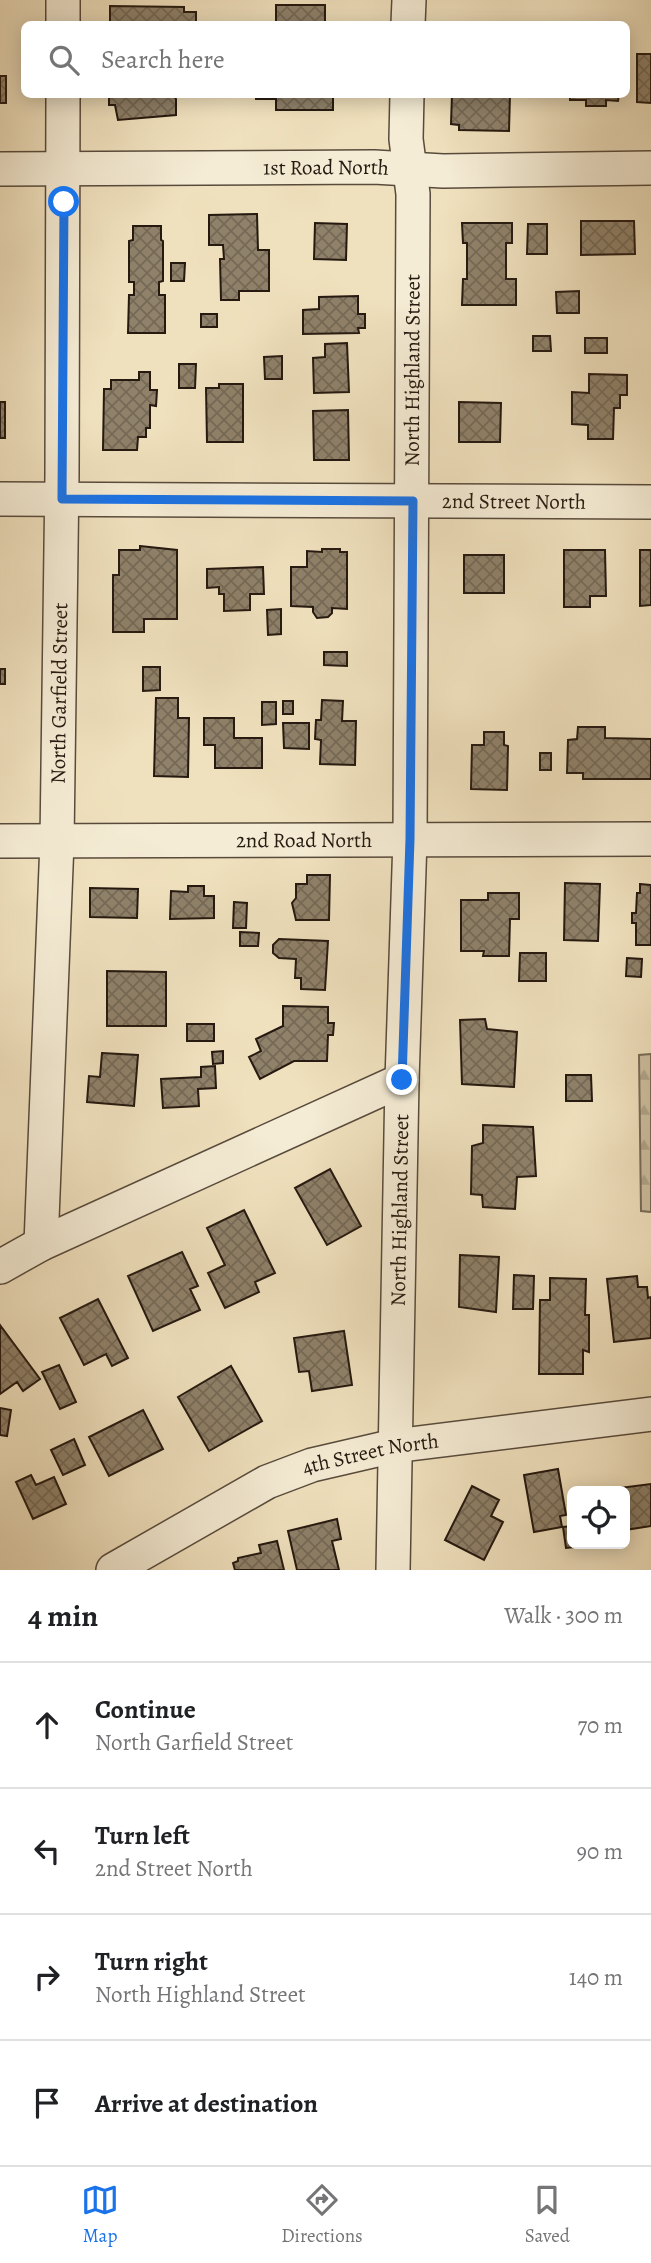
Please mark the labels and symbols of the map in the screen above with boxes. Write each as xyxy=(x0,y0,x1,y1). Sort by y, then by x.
street label: 1st Road North xyxy=(263,153,390,182)
route start xyxy=(48,186,79,217)
street label: North Highland Street xyxy=(398,274,427,467)
street label: 2nd Street North xyxy=(442,487,586,516)
street label: North Garfield Street xyxy=(44,602,74,784)
street label: 2nd Road North xyxy=(236,826,372,854)
route end xyxy=(386,1064,417,1095)
street label: North Highland Street xyxy=(384,1114,415,1307)
street label: 4th Street North xyxy=(298,1427,440,1482)

